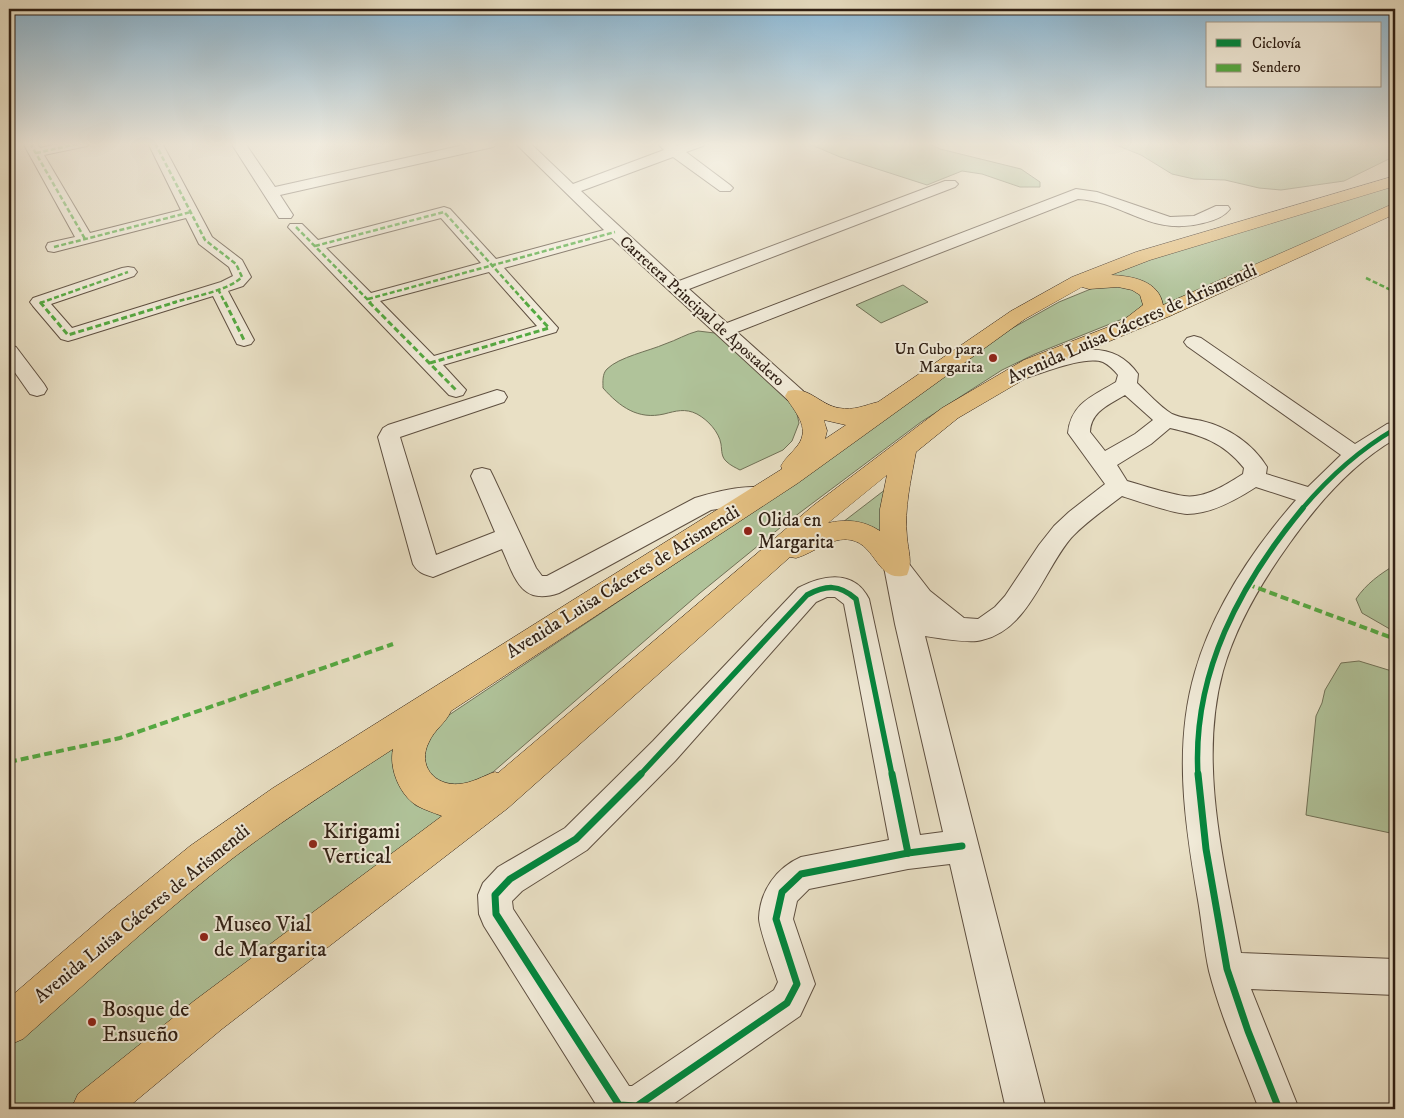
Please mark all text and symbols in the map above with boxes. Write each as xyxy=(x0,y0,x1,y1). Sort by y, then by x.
legend xyxy=(1206,22,1382,88)
text: Ciclovía xyxy=(1252,34,1301,53)
text: Sendero xyxy=(1252,58,1300,77)
street label: Carretera Principal de Apostadero xyxy=(615,232,789,391)
street label: Avenida Luisa Cáceres de Arismendi xyxy=(1004,258,1261,390)
place label: Un Cubo para Margarita xyxy=(895,339,983,377)
marker: Un Cubo para Margarita xyxy=(987,352,999,364)
street label: Avenida Luisa Cáceres de Arismendi xyxy=(502,500,744,664)
place label: Olida en Margarita xyxy=(758,509,834,554)
marker: Olida en Margarita xyxy=(742,525,754,537)
place label: Kirigami Vertical xyxy=(322,818,400,870)
street label: Avenida Luisa Cáceres de Arismendi xyxy=(30,820,255,1008)
marker: Kirigami Vertical xyxy=(307,838,319,850)
place label: Museo Vial de Margarita xyxy=(214,911,327,963)
marker: Museo Vial de Margarita xyxy=(198,931,210,943)
place label: Bosque de Ensueño xyxy=(102,996,189,1048)
marker: Bosque de Ensueño xyxy=(86,1016,98,1028)

